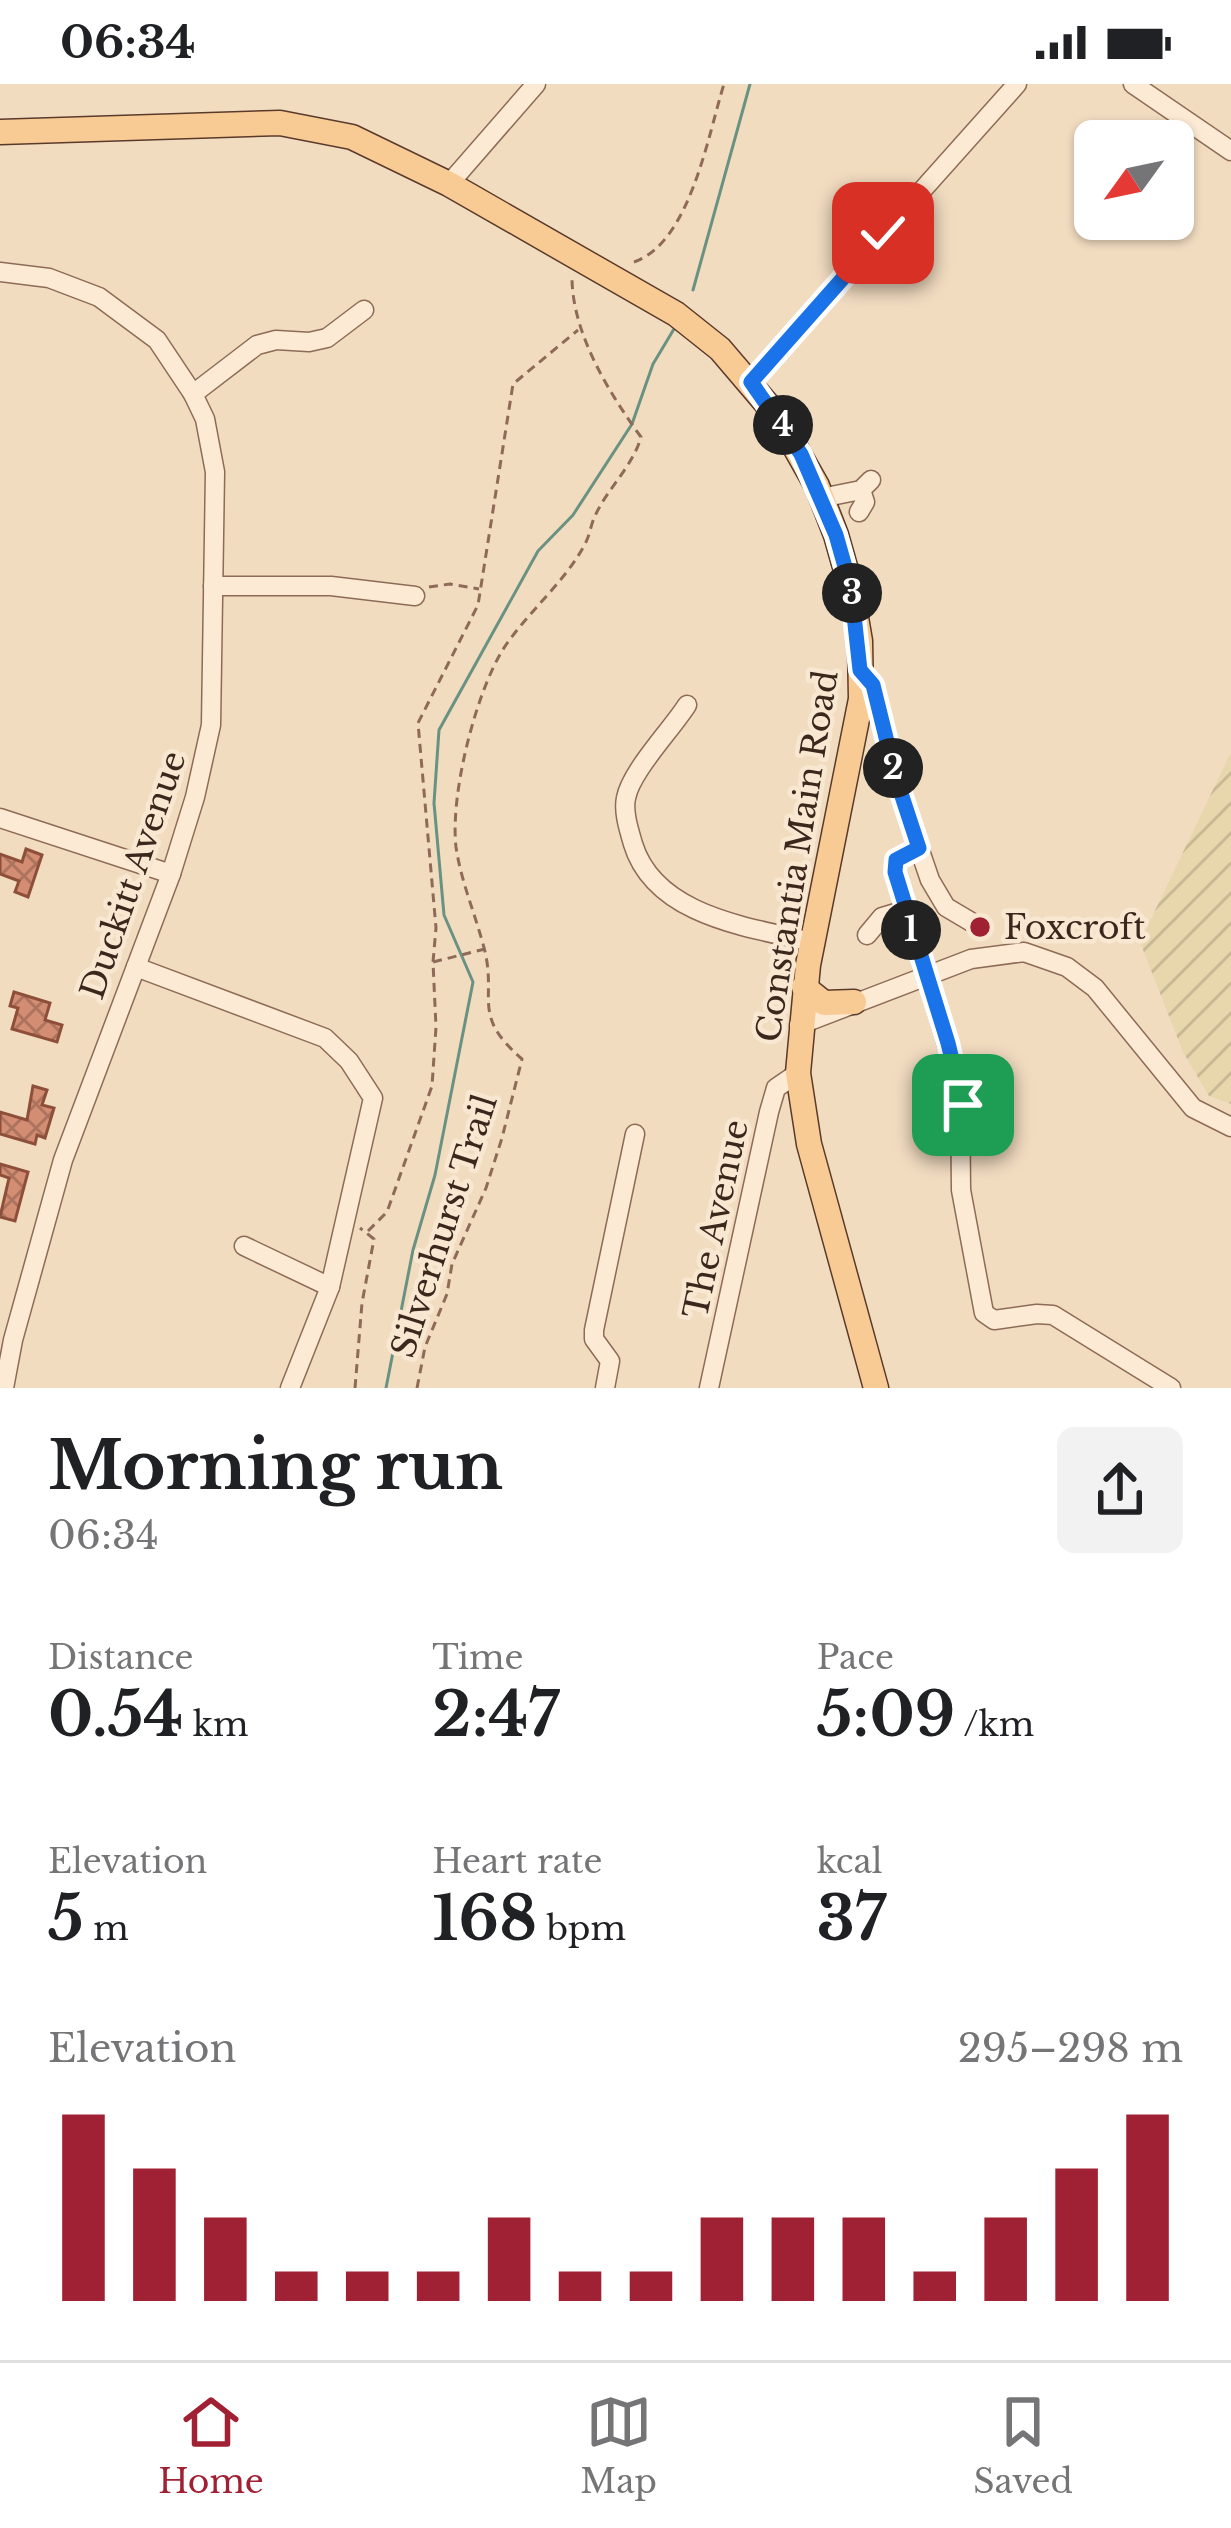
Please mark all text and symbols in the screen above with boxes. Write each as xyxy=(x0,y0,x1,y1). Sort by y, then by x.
text: 06:34 xyxy=(60,14,196,70)
north arrow xyxy=(1074,120,1194,240)
map controls xyxy=(1074,120,1194,240)
pin xyxy=(832,182,934,284)
icon: check xyxy=(850,200,916,266)
pin: 4 xyxy=(753,395,813,455)
text: 4 xyxy=(772,404,794,445)
pin: 3 xyxy=(822,563,882,623)
text: 3 xyxy=(841,572,863,613)
street label: Constantia Main Road xyxy=(747,667,847,1045)
pin: 2 xyxy=(863,738,923,798)
street label: Duckitt Avenue xyxy=(71,746,195,1004)
text: 2 xyxy=(882,747,904,788)
pin: 1 xyxy=(881,900,941,960)
place label: Foxcroft xyxy=(1004,907,1146,948)
text: 1 xyxy=(904,909,918,950)
marker: Foxcroft xyxy=(967,914,993,940)
pin xyxy=(912,1054,1014,1156)
icon: arrive xyxy=(930,1072,996,1138)
street label: Silverhurst Trail xyxy=(382,1090,506,1362)
street label: The Avenue xyxy=(675,1116,757,1322)
text: Morning run xyxy=(48,1425,503,1507)
button: share xyxy=(1057,1427,1183,1553)
text: 06:34 xyxy=(48,1511,159,1560)
text: Distance xyxy=(48,1637,194,1678)
text: Time xyxy=(432,1637,523,1678)
text: Pace xyxy=(817,1637,894,1678)
text: 0.54 xyxy=(48,1678,183,1752)
text: 2:47 xyxy=(432,1678,559,1752)
text: 5:09 xyxy=(817,1678,955,1752)
text: km xyxy=(183,1704,248,1745)
text: /km xyxy=(955,1704,1034,1745)
text: Elevation xyxy=(48,1841,207,1882)
text: Heart rate xyxy=(432,1841,602,1882)
text: kcal xyxy=(817,1841,882,1882)
text: 5 xyxy=(48,1882,84,1956)
text: 168 xyxy=(432,1882,537,1956)
text: 37 xyxy=(817,1882,886,1956)
text: m xyxy=(84,1908,129,1949)
text: bpm xyxy=(537,1908,626,1949)
text: Elevation xyxy=(48,2024,236,2073)
text: 295–298 m xyxy=(958,2024,1183,2073)
tab: Home xyxy=(158,2389,264,2502)
tab: Map xyxy=(580,2389,657,2502)
tab: Saved xyxy=(973,2389,1073,2502)

